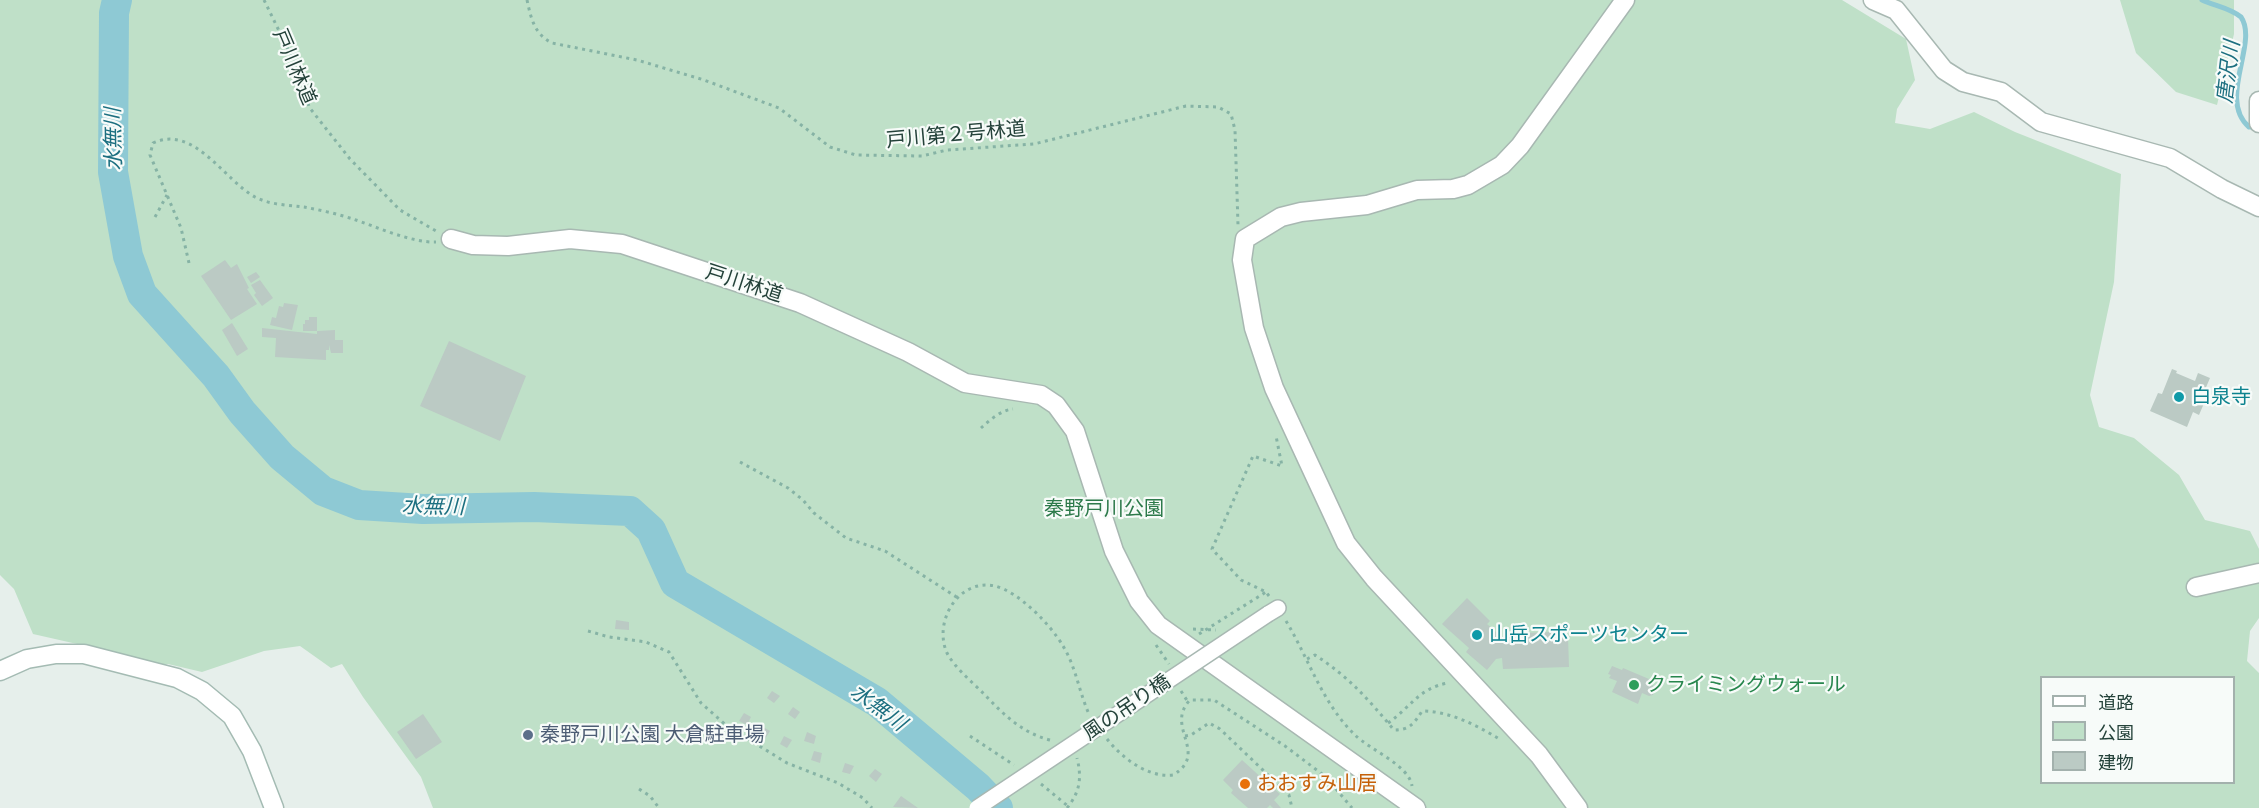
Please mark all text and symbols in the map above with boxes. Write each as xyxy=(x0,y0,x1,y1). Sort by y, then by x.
street label: 戸川林道 xyxy=(267,25,321,109)
water label: 唐沢川 xyxy=(2213,39,2245,105)
water label: 水無川 xyxy=(101,107,127,171)
street label: 戸川第２号林道 xyxy=(885,117,1027,153)
street label: 戸川林道 xyxy=(702,260,786,308)
place label: 白泉寺 xyxy=(2191,385,2251,409)
marker: 白泉寺 xyxy=(2172,390,2186,404)
water label: 水無川 xyxy=(401,494,465,520)
park label: 秦野戸川公園 xyxy=(1044,497,1164,521)
place label: 山岳スポーツセンター xyxy=(1489,623,1689,647)
marker: 山岳スポーツセンター xyxy=(1470,628,1484,642)
street label: 風の吊り橋 xyxy=(1079,670,1175,746)
place label: クライミングウォール xyxy=(1646,673,1846,697)
legend xyxy=(2040,676,2235,784)
marker: クライミングウォール xyxy=(1627,678,1641,692)
water label: 水無川 xyxy=(845,679,911,737)
text: 道路 xyxy=(2098,692,2134,714)
text: 公園 xyxy=(2098,722,2134,744)
place label: 秦野戸川公園 大倉駐車場 xyxy=(540,723,764,747)
marker: 秦野戸川公園 大倉駐車場 xyxy=(521,728,535,742)
text: 建物 xyxy=(2098,752,2134,774)
place label: おおすみ山居 xyxy=(1257,772,1377,796)
marker: おおすみ山居 xyxy=(1238,777,1252,791)

